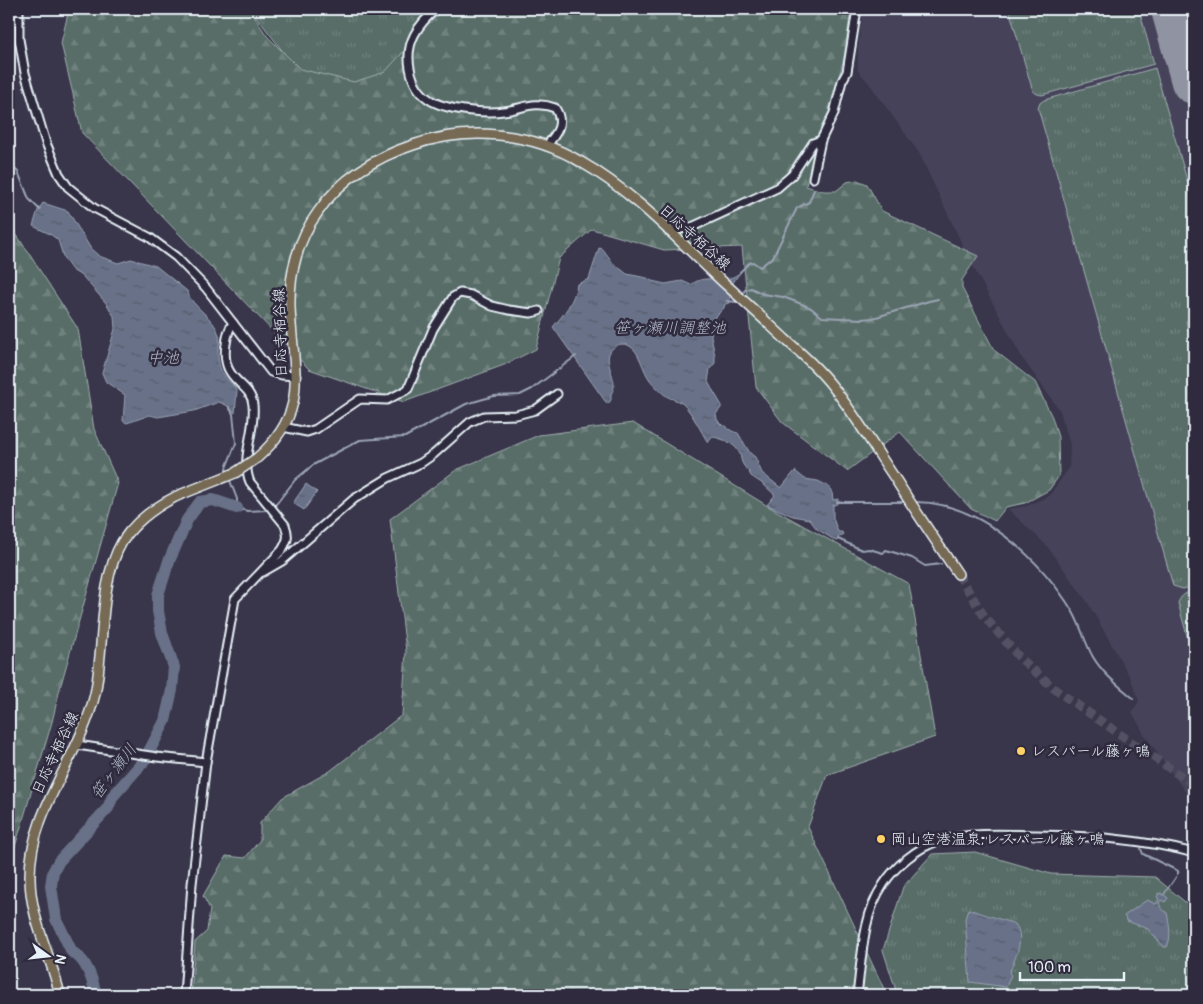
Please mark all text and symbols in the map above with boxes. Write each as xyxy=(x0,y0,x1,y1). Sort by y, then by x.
street label: 日応寺栢谷線 xyxy=(655,200,734,275)
street label: 日応寺栢谷線 xyxy=(269,288,292,378)
water label: 笹ヶ瀬川調整池 xyxy=(614,318,727,338)
water label: 中池 xyxy=(147,348,180,368)
street label: 日応寺栢谷線 xyxy=(28,708,83,798)
water label: 笹ヶ瀬川 xyxy=(87,740,141,803)
place label: レスパール藤ヶ鳴 xyxy=(1031,742,1150,761)
marker: レスパール藤ヶ鳴 xyxy=(1015,745,1027,757)
place label: 岡山空港温泉;レスパール藤ヶ鳴 xyxy=(891,830,1104,849)
marker: 岡山空港温泉;レスパール藤ヶ鳴 xyxy=(875,833,887,845)
north arrow xyxy=(22,932,72,982)
scale bar xyxy=(1020,949,1124,981)
text: N xyxy=(51,952,70,966)
text: 100 m xyxy=(1028,958,1071,977)

